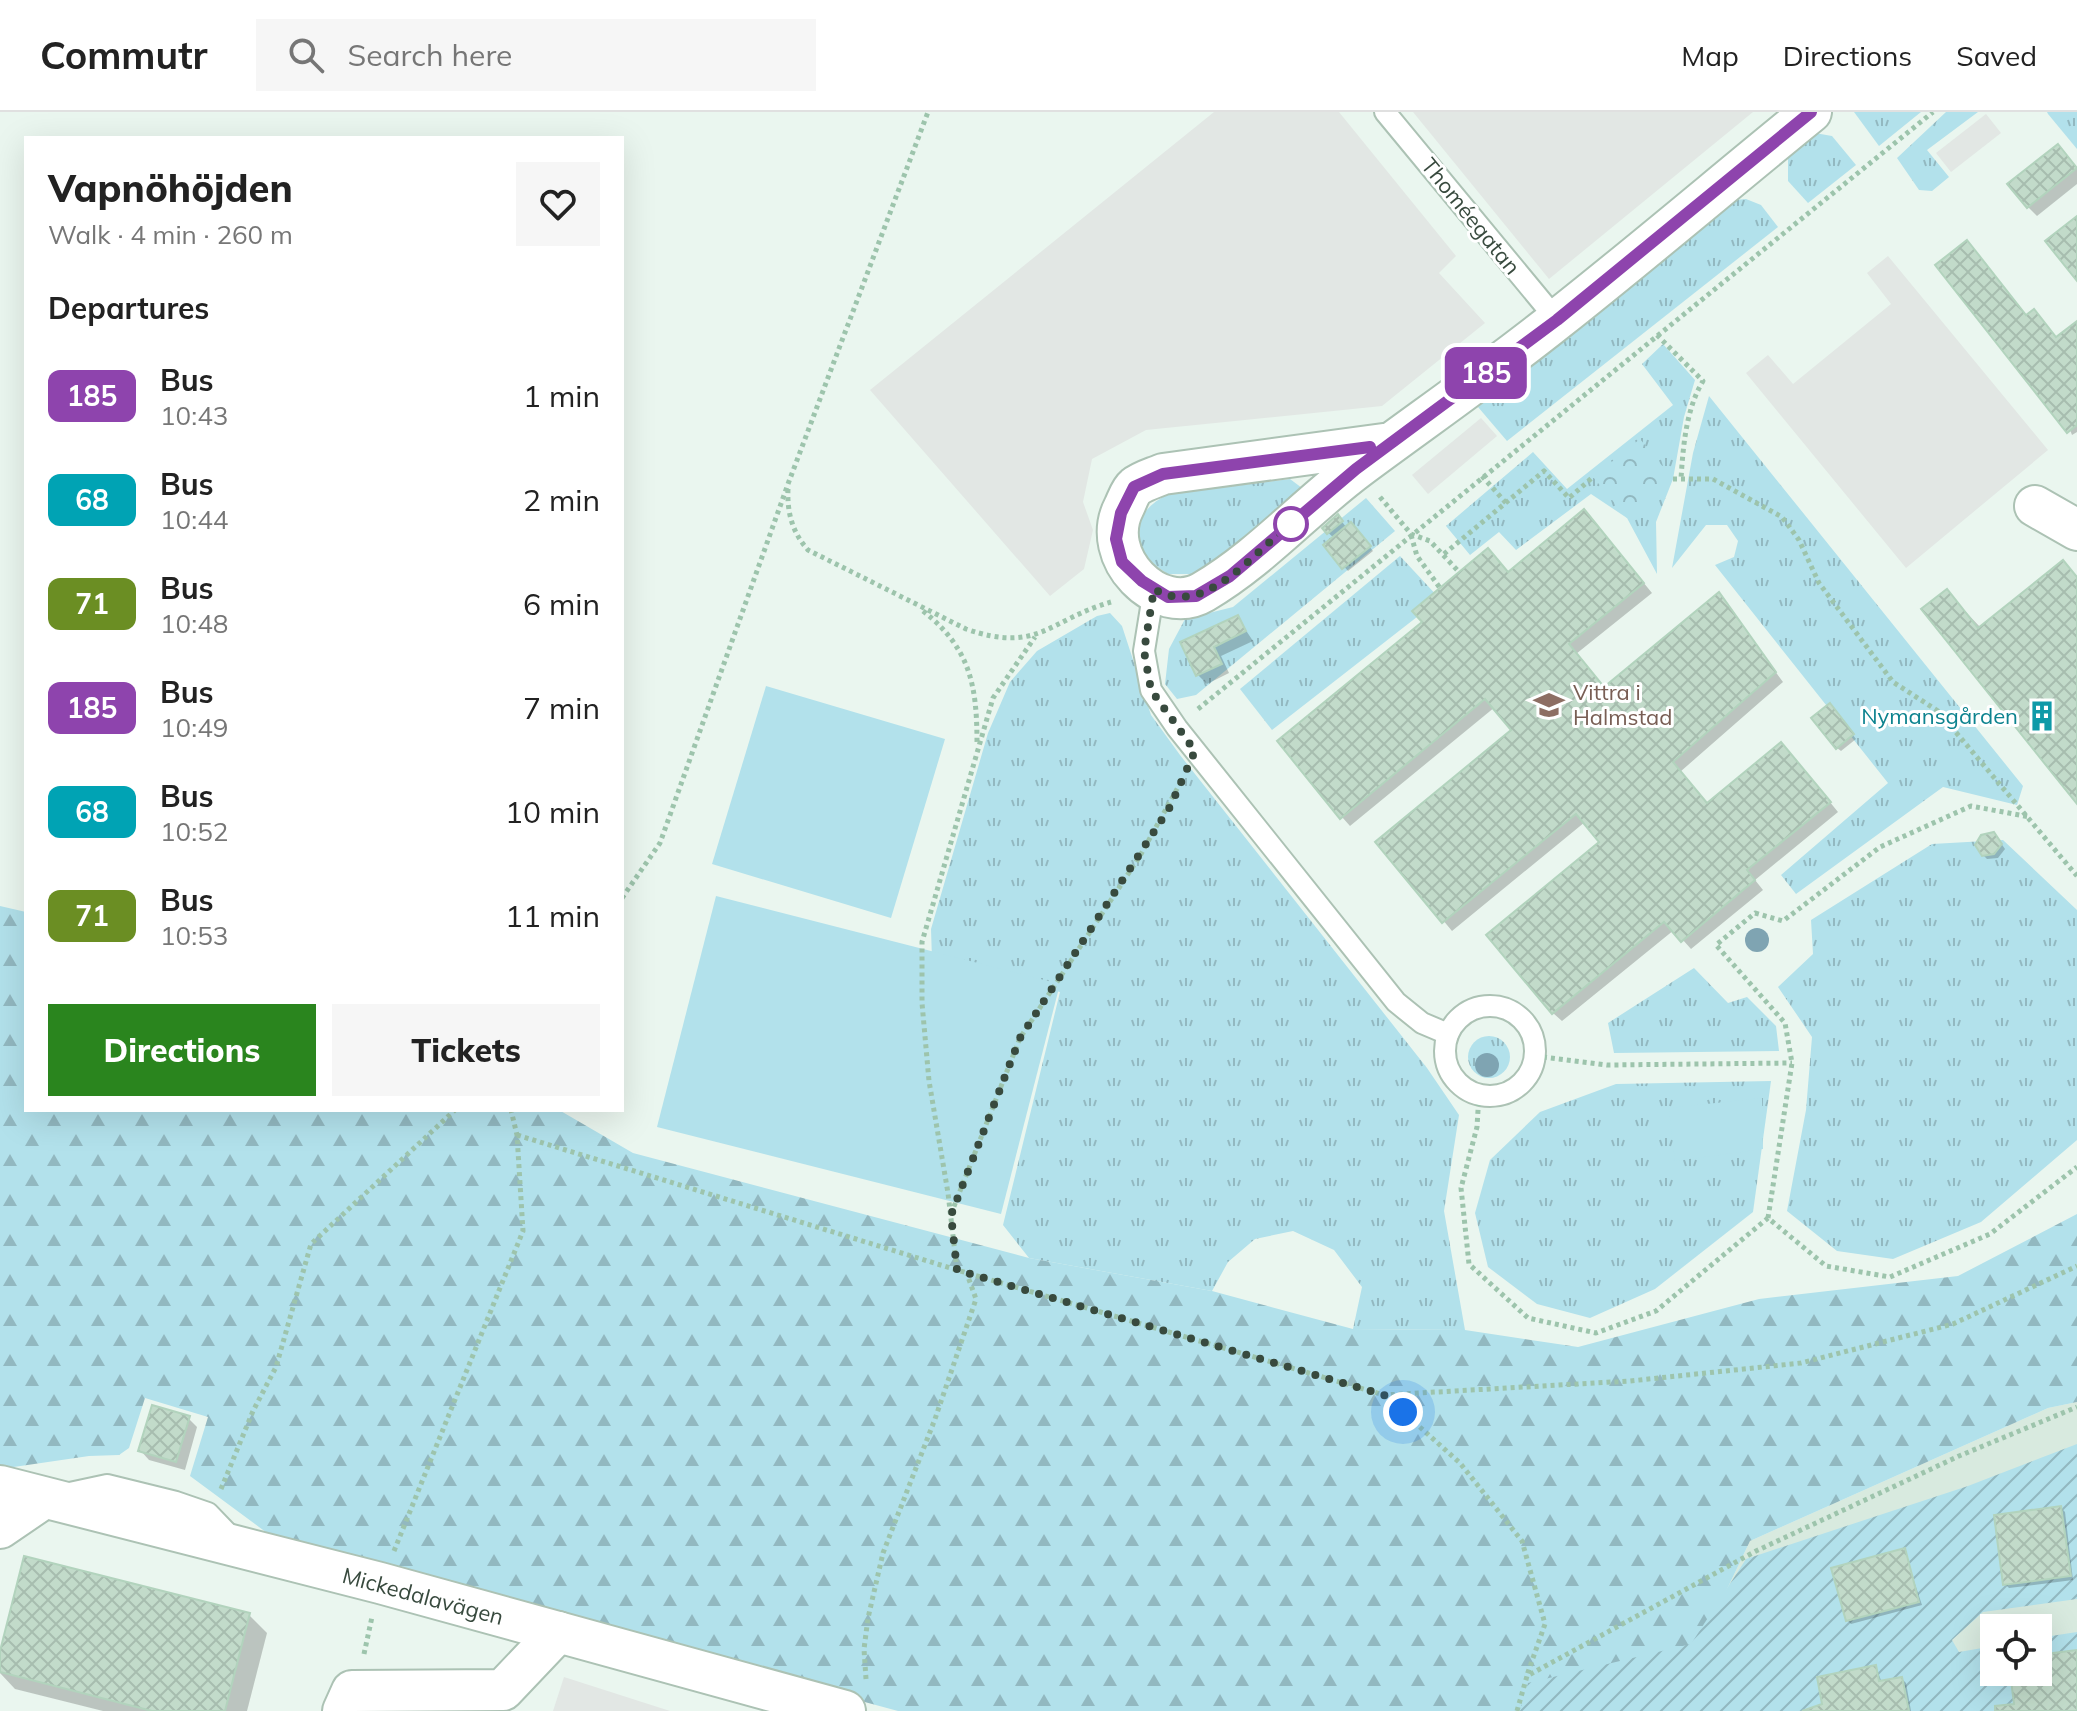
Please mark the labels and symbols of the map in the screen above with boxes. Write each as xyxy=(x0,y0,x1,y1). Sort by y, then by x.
street label: Thoméegatan xyxy=(1415,152,1527,280)
line badge: 185 xyxy=(1440,347,1532,399)
unlabelled marker xyxy=(1274,507,1308,541)
place label: Vittra i Halmstad xyxy=(1573,678,1673,731)
school or university icon: Vittra i Halmstad xyxy=(1532,688,1566,722)
building icon: Nymansgården xyxy=(2025,699,2059,733)
place label: Nymansgården xyxy=(1861,702,2018,730)
your location xyxy=(1383,1392,1423,1432)
street label: Mickedalavägen xyxy=(339,1561,507,1631)

